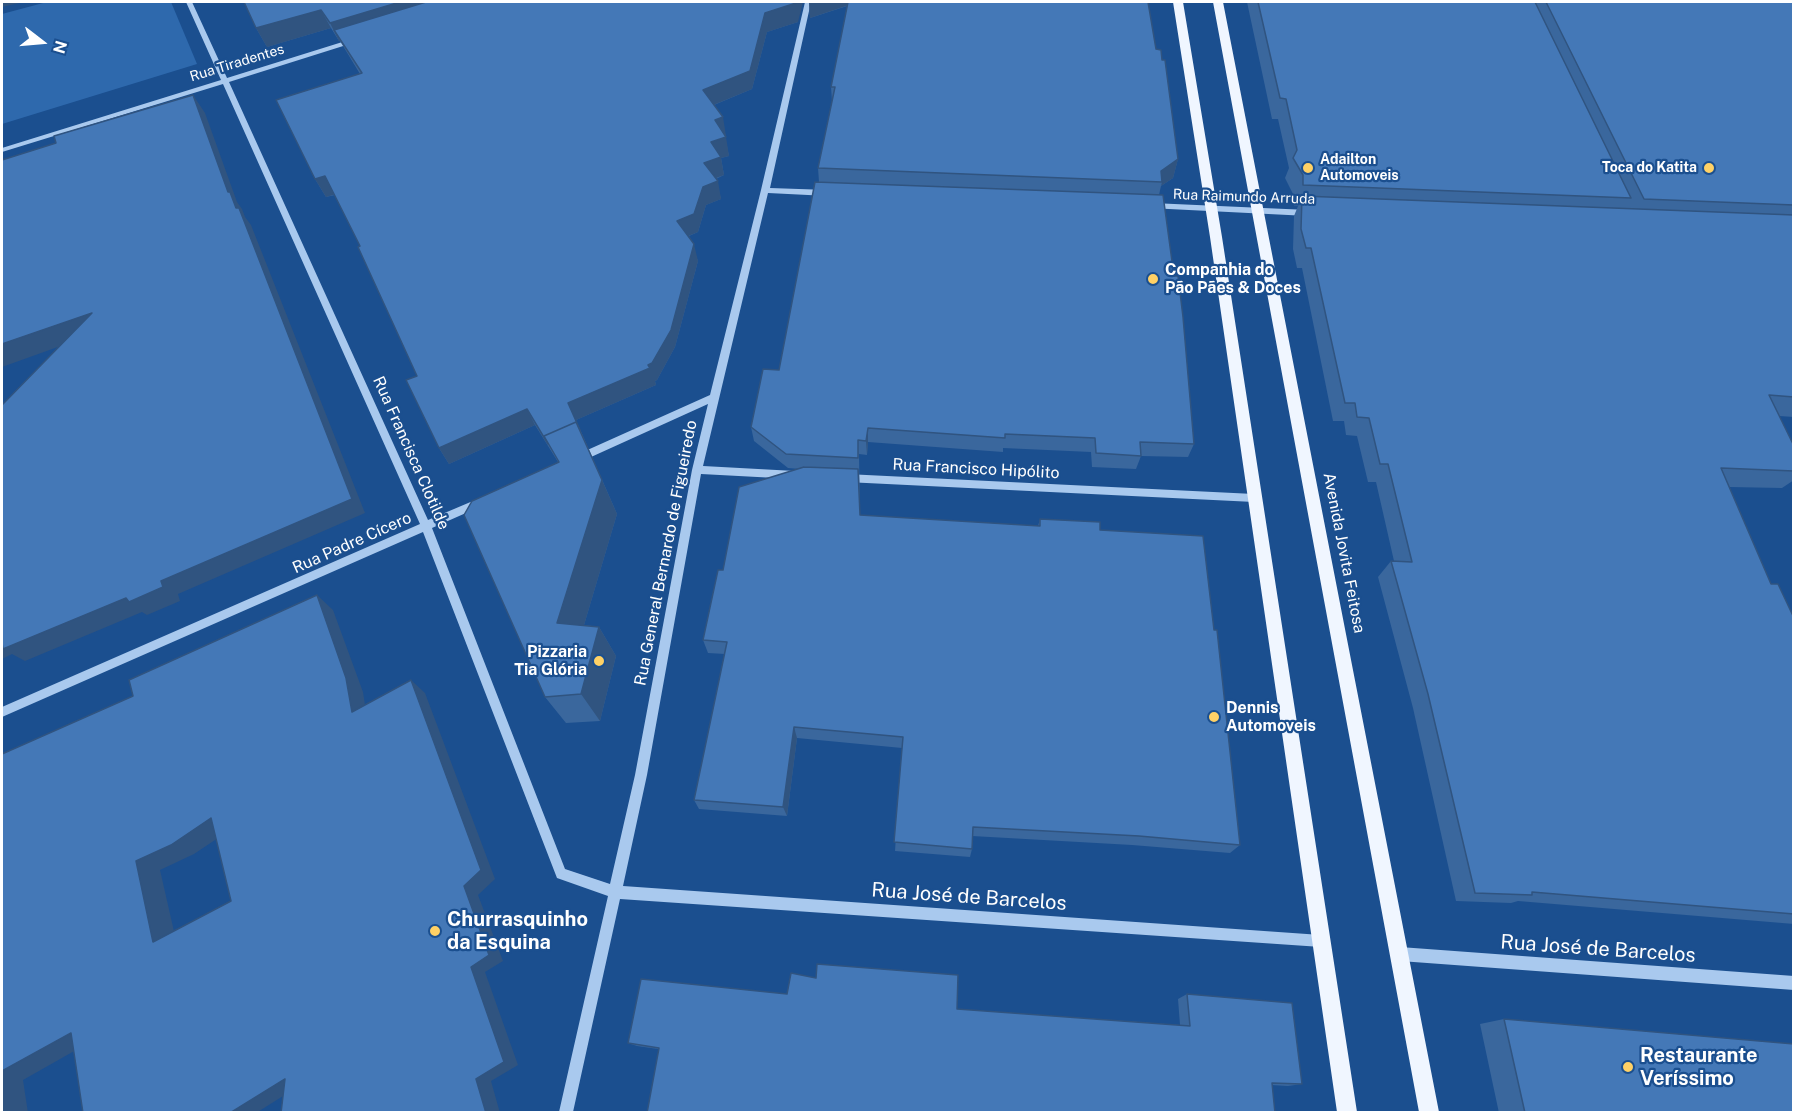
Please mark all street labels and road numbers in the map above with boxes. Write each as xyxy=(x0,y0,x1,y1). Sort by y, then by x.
street label: Rua Tiradentes xyxy=(188,41,286,85)
street label: Rua Raimundo Arruda xyxy=(1173,186,1315,208)
street label: Rua Francisca Clotilde xyxy=(369,373,453,533)
street label: Rua General Bernardo de Figueiredo xyxy=(631,419,701,687)
street label: Rua Francisco Hipólito xyxy=(892,455,1060,483)
street label: Avenida Jovita Feitosa xyxy=(1319,471,1369,635)
street label: Rua Padre Cícero xyxy=(290,508,414,578)
street label: Rua José de Barcelos xyxy=(871,878,1067,916)
street label: Rua José de Barcelos xyxy=(1500,930,1696,968)

